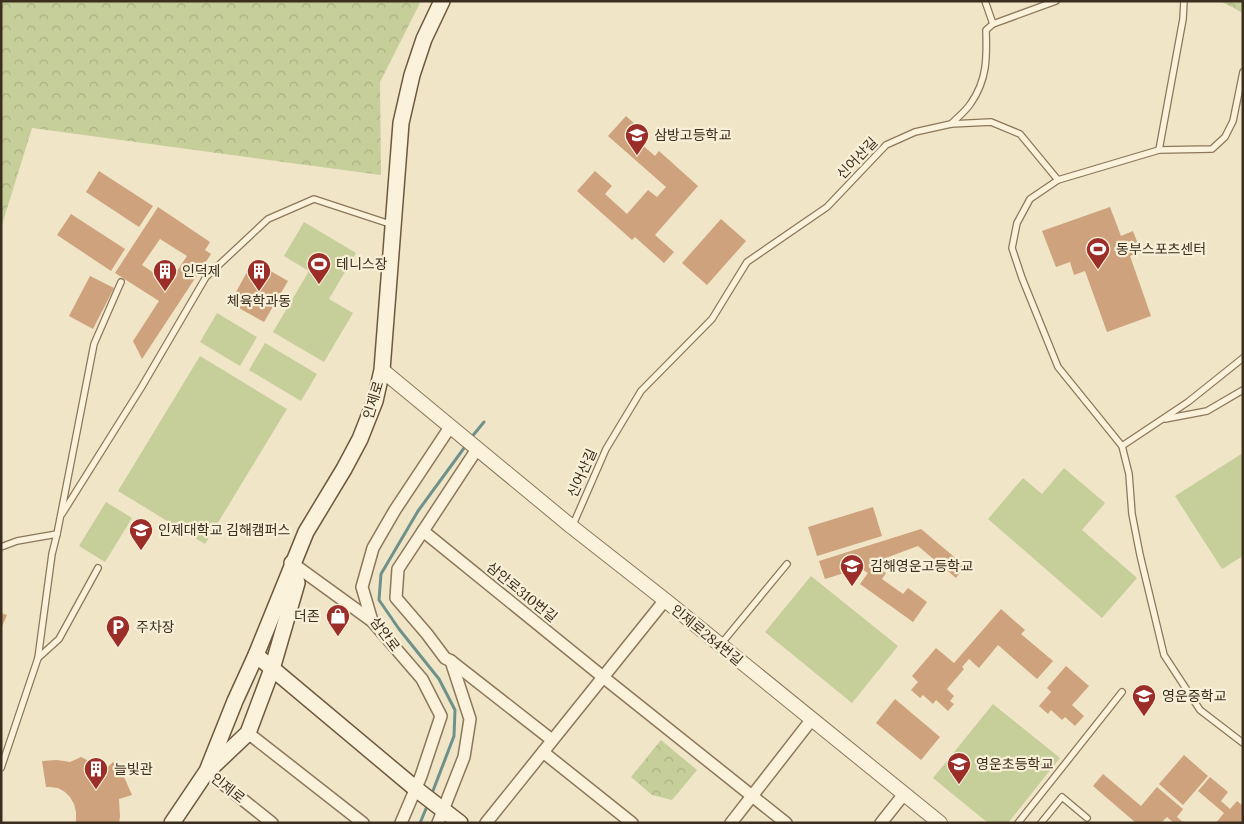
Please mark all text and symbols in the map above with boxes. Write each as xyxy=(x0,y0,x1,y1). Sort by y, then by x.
school or university icon: 삼방고등학교 xyxy=(624,122,650,156)
place label: 삼방고등학교 xyxy=(654,126,731,144)
street label: 신어산길 xyxy=(833,133,881,183)
sports icon: 동부스포츠센터 xyxy=(1085,236,1111,270)
place label: 동부스포츠센터 xyxy=(1116,240,1206,258)
sports icon: 테니스장 xyxy=(306,251,332,285)
place label: 테니스장 xyxy=(336,255,388,273)
building icon: 인덕제 xyxy=(152,258,178,292)
building icon: 체육학과동 xyxy=(246,258,272,292)
place label: 인덕제 xyxy=(182,262,221,280)
place label: 체육학과동 xyxy=(227,292,291,310)
street label: 인제로 xyxy=(359,379,387,421)
street label: 신어산길 xyxy=(563,446,601,500)
school or university icon: 인제대학교 김해캠퍼스 xyxy=(128,517,154,551)
place label: 인제대학교 김해캠퍼스 xyxy=(158,521,291,539)
school or university icon: 김해영운고등학교 xyxy=(839,553,865,587)
place label: 김해영운고등학교 xyxy=(870,557,973,575)
street label: 삼안로310번길 xyxy=(483,558,561,626)
street label: 인제로284번길 xyxy=(667,601,747,669)
shop icon: 더존 xyxy=(325,603,351,637)
place label: 더존 xyxy=(294,607,320,625)
street label: 삼안로 xyxy=(366,613,404,655)
parking icon: 주차장 xyxy=(105,614,131,648)
place label: 주차장 xyxy=(136,618,175,636)
school or university icon: 영운중학교 xyxy=(1131,683,1157,717)
place label: 영운중학교 xyxy=(1162,687,1227,705)
school or university icon: 영운초등학교 xyxy=(946,751,972,785)
place label: 영운초등학교 xyxy=(976,755,1053,773)
building icon: 늘빛관 xyxy=(83,756,109,790)
place label: 늘빛관 xyxy=(114,760,153,778)
street label: 인제로 xyxy=(207,769,249,807)

